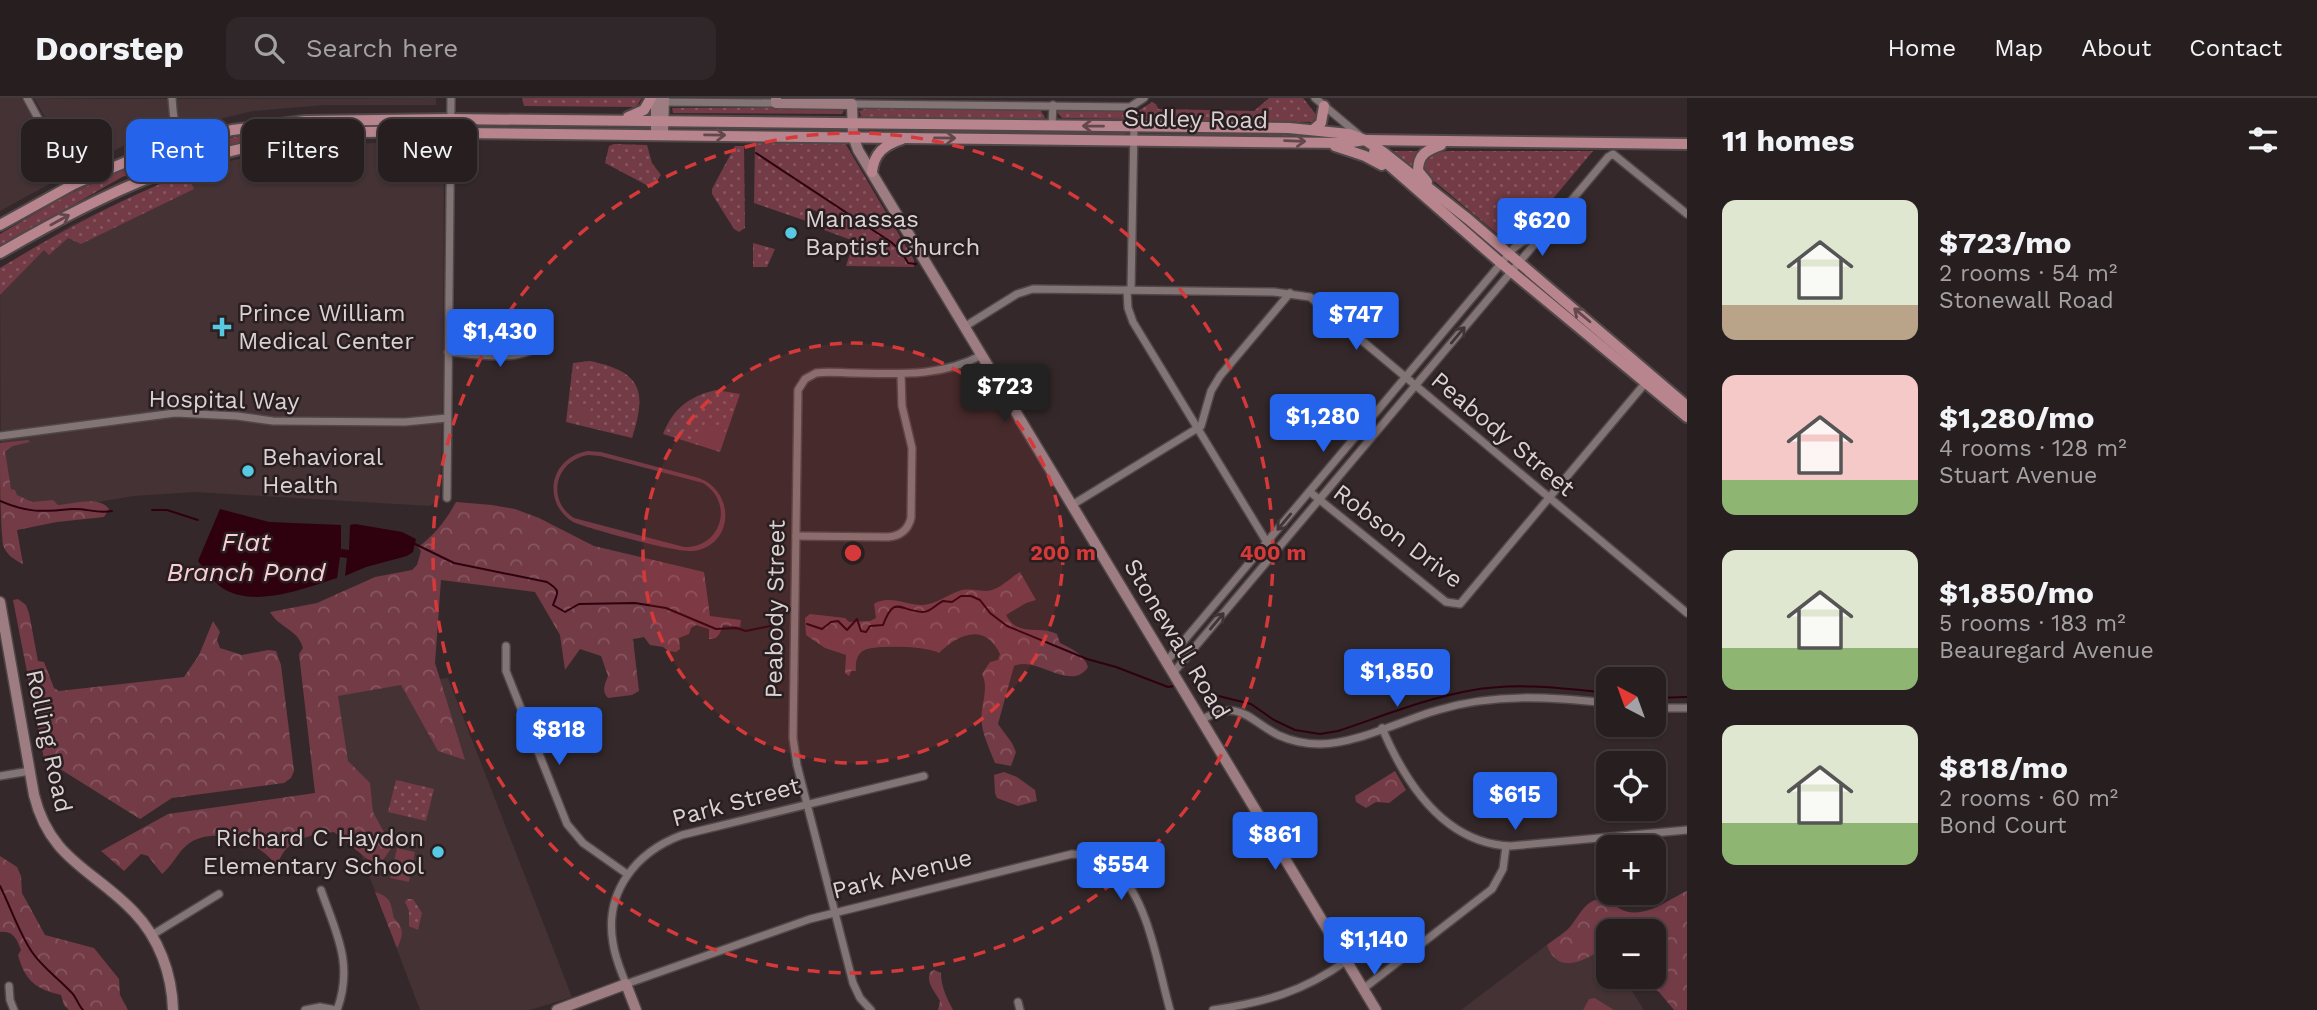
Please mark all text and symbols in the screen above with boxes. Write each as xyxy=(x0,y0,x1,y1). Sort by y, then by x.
search box xyxy=(226,17,716,80)
text: Doorstep xyxy=(35,29,184,68)
icon: search xyxy=(250,29,288,67)
text: Search here xyxy=(306,33,458,63)
text: Home xyxy=(1888,34,1956,62)
text: Map xyxy=(1994,34,2043,62)
text: About xyxy=(2081,34,2151,62)
text: Contact xyxy=(2189,34,2282,62)
street label: Sudley Road xyxy=(1124,104,1268,134)
chip: Buy xyxy=(21,119,112,182)
chip: Rent xyxy=(126,119,228,182)
chip: Filters xyxy=(242,119,364,182)
chip: New xyxy=(378,119,477,182)
one-way arrow xyxy=(1082,119,1105,133)
icon: filters xyxy=(2244,121,2282,159)
text: 11 homes xyxy=(1722,123,1855,158)
one-way arrow xyxy=(703,128,726,142)
one-way arrow xyxy=(934,131,957,144)
one-way arrow xyxy=(1284,135,1307,148)
pin: $620 xyxy=(1501,198,1583,258)
place label: Manassas Baptist Church xyxy=(805,205,980,261)
text: $620 xyxy=(1513,207,1571,234)
one-way arrow xyxy=(49,213,69,227)
marker: Manassas Baptist Church xyxy=(783,225,799,241)
text: $723/mo xyxy=(1939,225,2071,260)
icon: home xyxy=(1778,228,1862,312)
text: 2 rooms · 54 m² xyxy=(1939,260,2117,287)
text: Stonewall Road xyxy=(1939,287,2114,314)
pin: $747 xyxy=(1315,292,1397,352)
place label: Prince William Medical Center xyxy=(238,299,414,355)
text: $747 xyxy=(1329,301,1383,328)
one-way arrow xyxy=(1573,307,1591,323)
pin: $1,430 xyxy=(443,310,557,369)
marker: Prince William Medical Center xyxy=(212,317,232,337)
text: $1,430 xyxy=(463,318,537,345)
one-way arrow xyxy=(1450,326,1466,344)
pin: $723 xyxy=(964,364,1046,424)
street label: Peabody Street xyxy=(1426,366,1580,502)
text: $723 xyxy=(977,373,1033,400)
street label: Hospital Way xyxy=(148,385,300,415)
pin: $1,280 xyxy=(1266,394,1380,454)
text: $1,280/mo xyxy=(1939,400,2094,435)
text: $1,280 xyxy=(1286,403,1360,430)
icon: home xyxy=(1778,403,1862,487)
text: 4 rooms · 128 m² xyxy=(1939,435,2127,462)
place label: Behavioral Health xyxy=(262,443,384,499)
text: Stuart Avenue xyxy=(1939,462,2097,489)
marker: Behavioral Health xyxy=(240,463,256,479)
street label: Robson Drive xyxy=(1328,478,1468,594)
one-way arrow xyxy=(1276,513,1292,531)
street label: Peabody Street xyxy=(759,519,791,699)
water label: Flat Branch Pond xyxy=(167,527,326,587)
text: 200 m xyxy=(1030,540,1096,565)
text: 400 m xyxy=(1240,540,1306,565)
centre of rings xyxy=(841,541,865,565)
street label: Stonewall Road xyxy=(1118,554,1236,724)
text: $1,850/mo xyxy=(1939,575,2094,610)
icon: home xyxy=(1778,578,1862,662)
text: 5 rooms · 183 m² xyxy=(1939,610,2126,637)
one-way arrow xyxy=(1209,612,1225,630)
text: Beauregard Avenue xyxy=(1939,637,2154,664)
pin: $1,850 xyxy=(1340,650,1454,709)
text: $1,850 xyxy=(1360,658,1434,685)
street label: Rolling Road xyxy=(20,667,78,815)
north arrow xyxy=(1596,667,1666,737)
map controls xyxy=(1596,667,1666,989)
pin: $818 xyxy=(518,708,600,767)
text: $818 xyxy=(532,716,586,743)
text: $818/mo xyxy=(1939,750,2068,785)
button: locate xyxy=(1596,751,1666,821)
icon: home xyxy=(1778,753,1862,837)
street label: Park Street xyxy=(669,771,803,833)
pin: $615 xyxy=(1474,772,1556,832)
text: $615 xyxy=(1489,781,1541,808)
text: 2 rooms · 60 m² xyxy=(1939,785,2118,812)
pin: $861 xyxy=(1234,812,1316,872)
text: Bond Court xyxy=(1939,812,2066,839)
text: $861 xyxy=(1249,821,1301,848)
place label: Richard C Haydon Elementary School xyxy=(203,824,425,880)
button: + xyxy=(1596,835,1666,905)
pin: $554 xyxy=(1080,842,1162,902)
street label: Park Avenue xyxy=(829,843,975,905)
marker: Richard C Haydon Elementary School xyxy=(430,844,446,860)
text: $554 xyxy=(1093,851,1149,878)
pin: $1,140 xyxy=(1317,918,1431,977)
button: − xyxy=(1596,919,1666,989)
text: $1,140 xyxy=(1340,926,1408,953)

